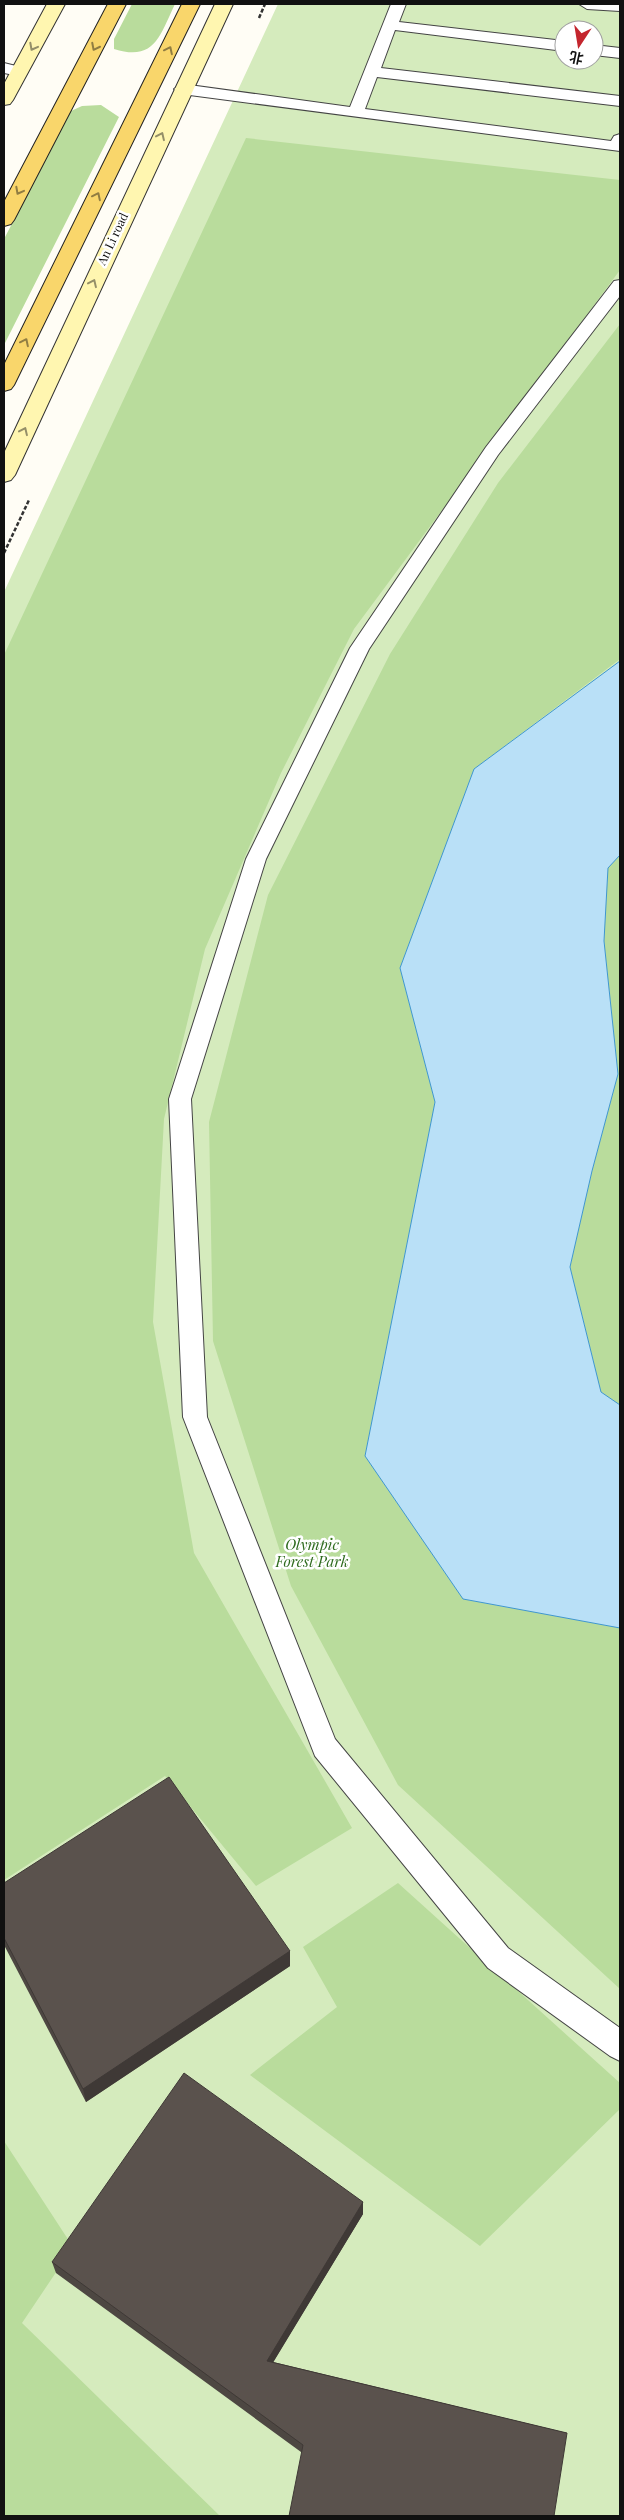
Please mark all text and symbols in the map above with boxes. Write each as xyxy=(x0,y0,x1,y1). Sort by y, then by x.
north arrow xyxy=(554,20,604,70)
one-way arrow xyxy=(29,41,39,50)
one-way arrow xyxy=(91,42,101,51)
one-way arrow xyxy=(163,46,173,55)
text: 北 xyxy=(567,47,585,69)
one-way arrow xyxy=(155,132,165,141)
one-way arrow xyxy=(15,186,25,195)
one-way arrow xyxy=(91,192,101,201)
street label: An Li road xyxy=(93,210,131,268)
one-way arrow xyxy=(86,279,97,288)
one-way arrow xyxy=(19,338,29,347)
one-way arrow xyxy=(18,427,29,436)
park label: Olympic Forest Park xyxy=(275,1534,349,1571)

